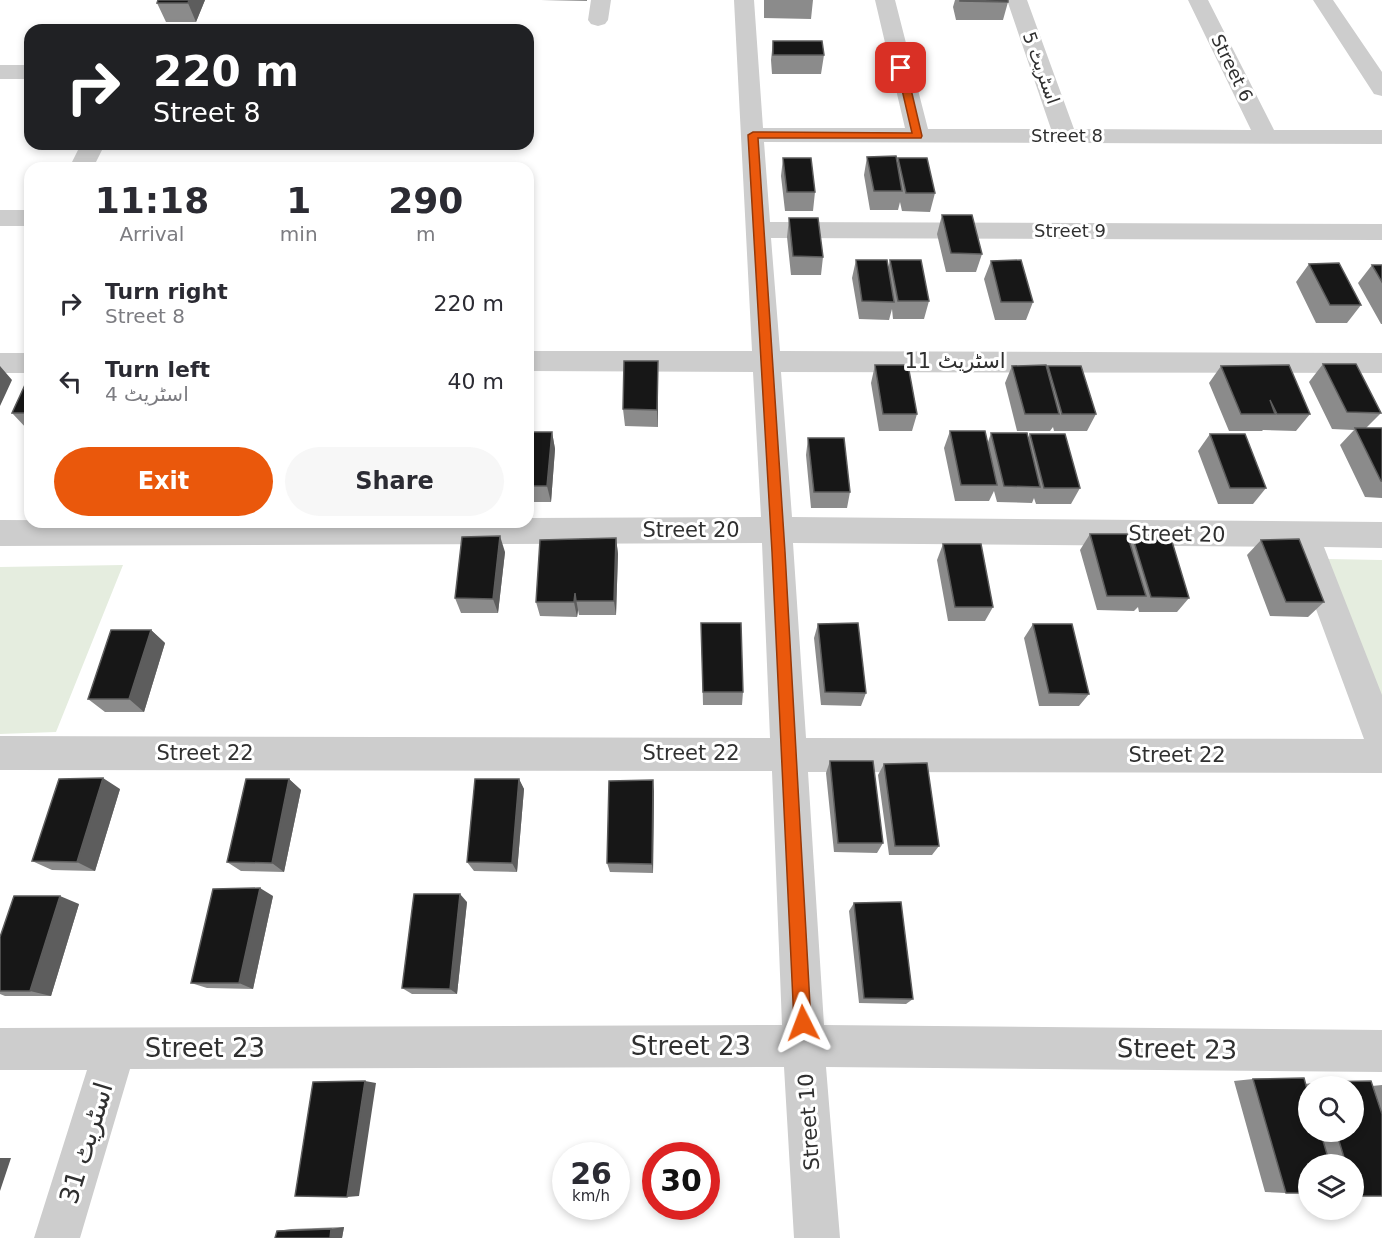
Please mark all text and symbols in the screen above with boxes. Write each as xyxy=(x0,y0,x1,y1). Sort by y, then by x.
street label: اسٹریٹ 5 xyxy=(1018,29,1064,107)
street label: Street 6 xyxy=(1207,31,1258,105)
pin xyxy=(875,42,926,93)
text: 220 m xyxy=(153,47,299,96)
icon: right xyxy=(54,48,132,126)
icon: arrive xyxy=(884,51,917,84)
text: Street 8 xyxy=(153,97,261,128)
street label: Street 8 xyxy=(1031,125,1103,146)
text: 11:18 xyxy=(95,180,209,221)
text: 1 xyxy=(286,180,311,221)
text: 290 xyxy=(388,180,463,221)
street label: Street 9 xyxy=(1034,220,1106,241)
text: Arrival xyxy=(119,222,184,246)
text: min xyxy=(280,222,318,246)
text: m xyxy=(416,222,436,246)
text: Turn right xyxy=(105,279,228,304)
icon: right xyxy=(54,287,87,320)
text: 220 m xyxy=(434,291,504,316)
text: Street 8 xyxy=(105,304,185,328)
street label: اسٹریٹ 11 xyxy=(904,349,1006,373)
text: Turn left xyxy=(105,357,210,382)
icon: left xyxy=(54,365,87,398)
text: 40 m xyxy=(448,369,504,394)
text: اسٹریٹ 4 xyxy=(105,382,189,406)
button: Exit xyxy=(54,447,273,516)
button: Share xyxy=(285,447,504,516)
street label: Street 20 xyxy=(642,518,740,542)
street label: Street 20 xyxy=(1128,521,1226,547)
street label: Street 22 xyxy=(156,741,254,765)
street label: Street 22 xyxy=(642,741,740,765)
street label: Street 22 xyxy=(1128,743,1226,767)
position arrow xyxy=(771,991,835,1055)
street label: Street 23 xyxy=(631,1031,751,1061)
street label: Street 23 xyxy=(145,1033,265,1063)
street label: Street 23 xyxy=(1117,1033,1237,1065)
street label: Street 10 xyxy=(794,1073,824,1171)
map controls xyxy=(1298,1076,1364,1220)
button: search xyxy=(1298,1076,1364,1142)
street label: اسٹریٹ 31 xyxy=(53,1079,120,1208)
speed limit sign: 30 xyxy=(642,1142,720,1220)
button: layers xyxy=(1298,1154,1364,1220)
text: 26 xyxy=(570,1156,612,1191)
text: km/h xyxy=(572,1187,610,1205)

